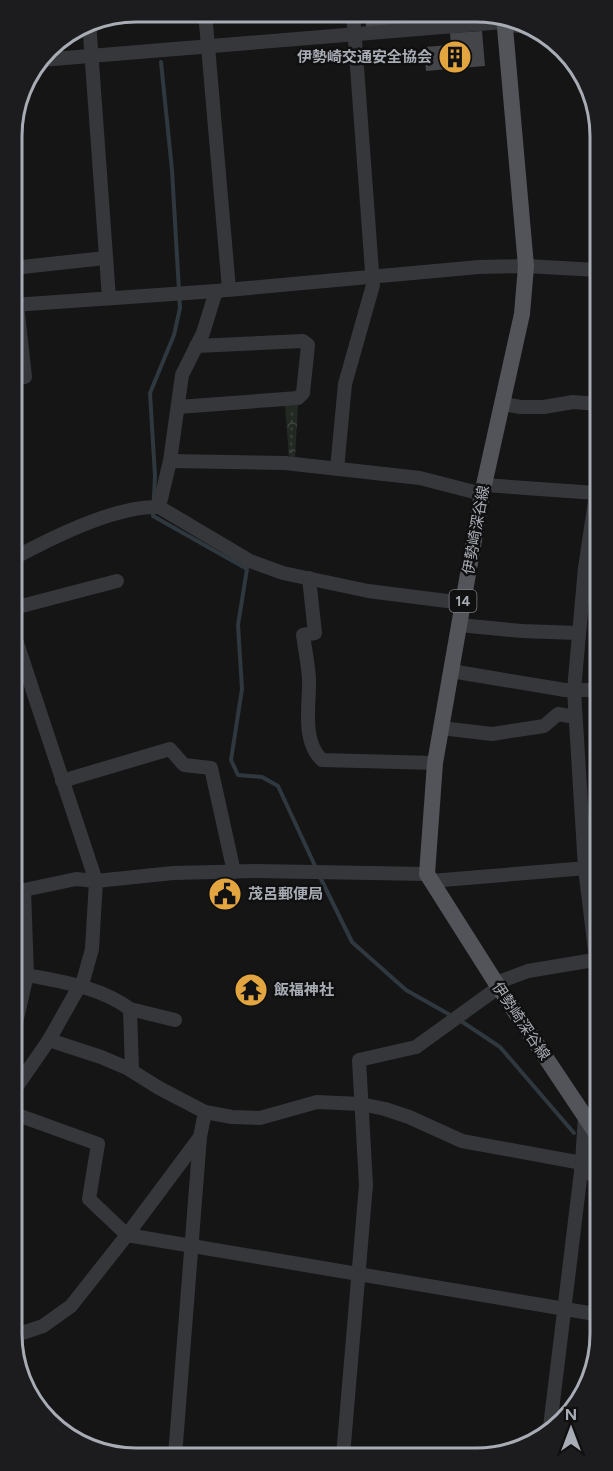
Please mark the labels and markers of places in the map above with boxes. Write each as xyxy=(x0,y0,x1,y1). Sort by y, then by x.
building icon: 伊勢崎交通安全協会 xyxy=(437,39,473,75)
place label: 伊勢崎交通安全協会 xyxy=(297,48,432,66)
public building icon: 茂呂郵便局 xyxy=(207,876,243,912)
place label: 茂呂郵便局 xyxy=(248,885,323,903)
temple icon: 飯福神社 xyxy=(233,972,269,1008)
place label: 飯福神社 xyxy=(274,981,334,999)

